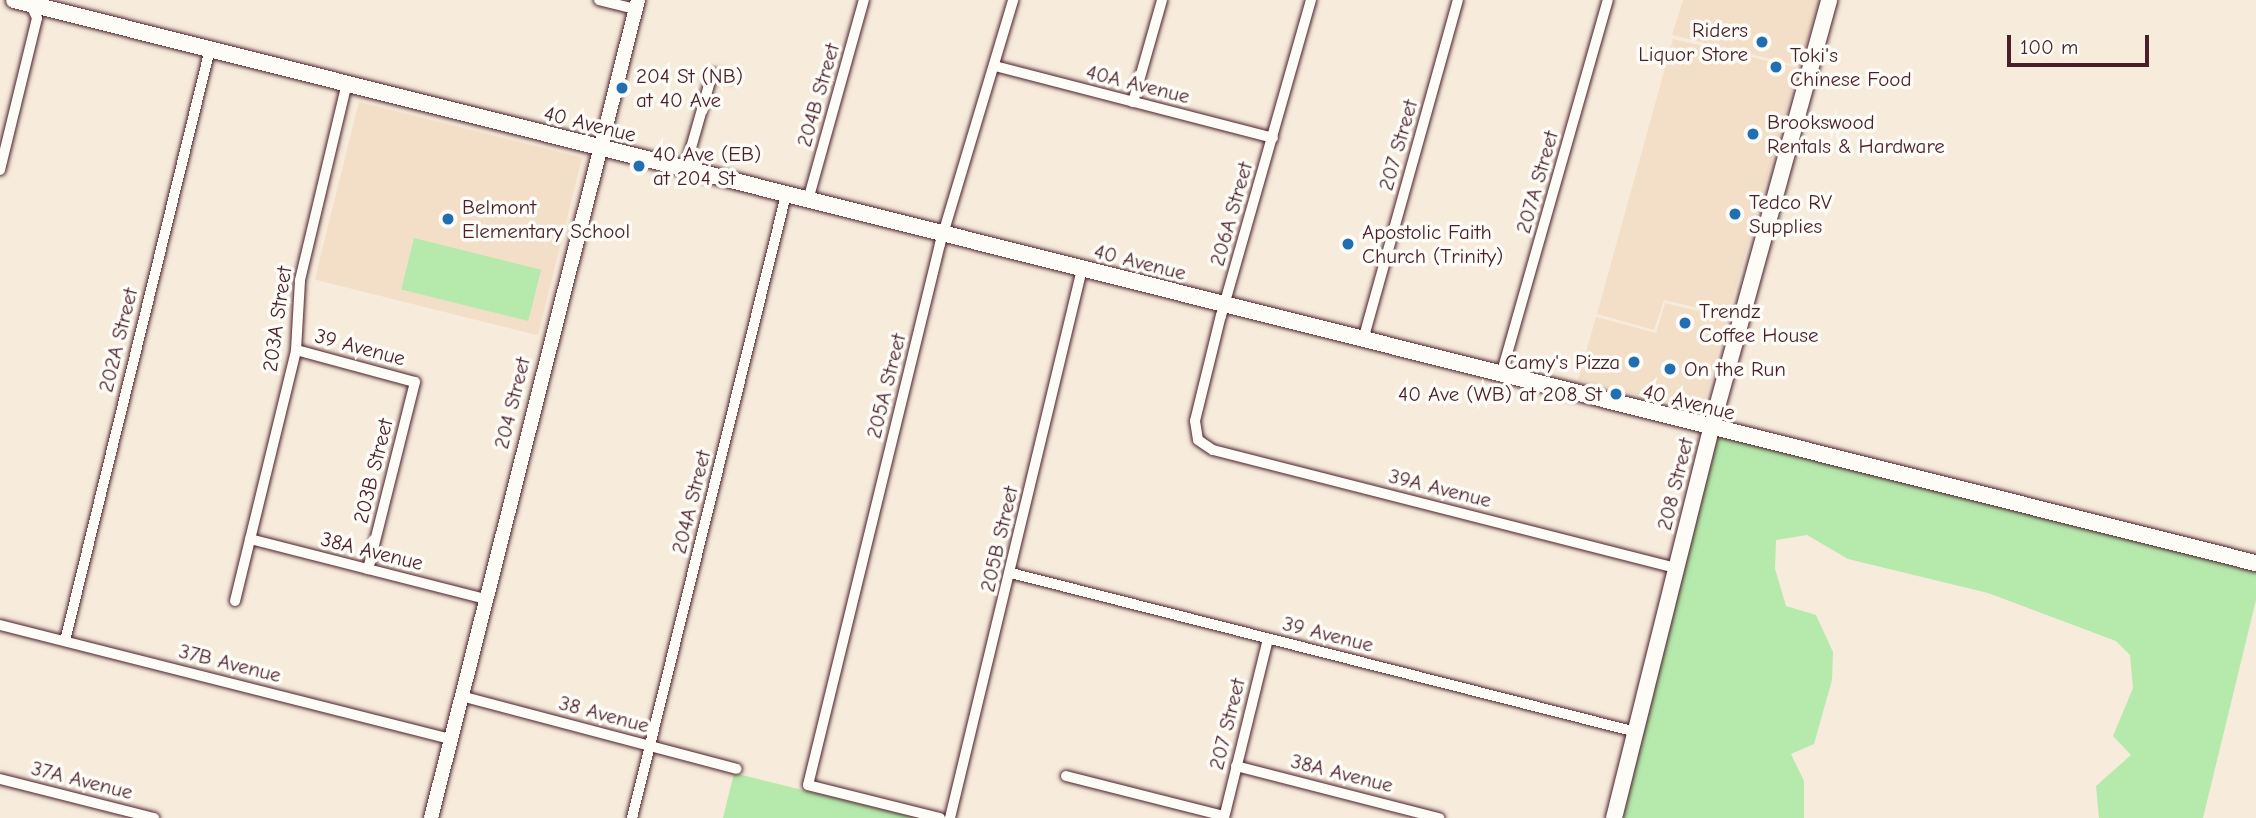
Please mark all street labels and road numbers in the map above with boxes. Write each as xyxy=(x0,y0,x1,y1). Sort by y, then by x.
street label: 204B Street xyxy=(791,40,845,150)
street label: 40A Avenue xyxy=(1083,59,1193,109)
street label: 207 Street xyxy=(1373,97,1423,193)
street label: 40 Avenue xyxy=(541,100,639,148)
street label: 207A Street xyxy=(1510,128,1564,236)
street label: 206A Street xyxy=(1204,159,1258,269)
street label: 40 Avenue xyxy=(1091,238,1189,286)
street label: 203A Street xyxy=(257,265,297,373)
street label: 202A Street xyxy=(93,285,143,395)
street label: 39 Avenue xyxy=(312,323,408,371)
street label: 205A Street xyxy=(861,331,911,441)
street label: 204 Street xyxy=(488,355,536,451)
street label: 40 Avenue xyxy=(1640,378,1738,426)
street label: 203B Street xyxy=(348,416,398,526)
street label: 208 Street xyxy=(1651,435,1699,533)
street label: 204A Street xyxy=(666,448,716,556)
street label: 39A Avenue xyxy=(1386,463,1494,513)
street label: 205B Street xyxy=(975,484,1023,594)
street label: 38A Avenue xyxy=(318,526,426,576)
street label: 39 Avenue xyxy=(1280,611,1376,657)
street label: 37B Avenue xyxy=(176,638,284,688)
street label: 207 Street xyxy=(1203,676,1251,772)
street label: 38 Avenue xyxy=(556,690,652,738)
street label: 38A Avenue xyxy=(1288,748,1396,798)
street label: 37A Avenue xyxy=(29,755,135,805)

